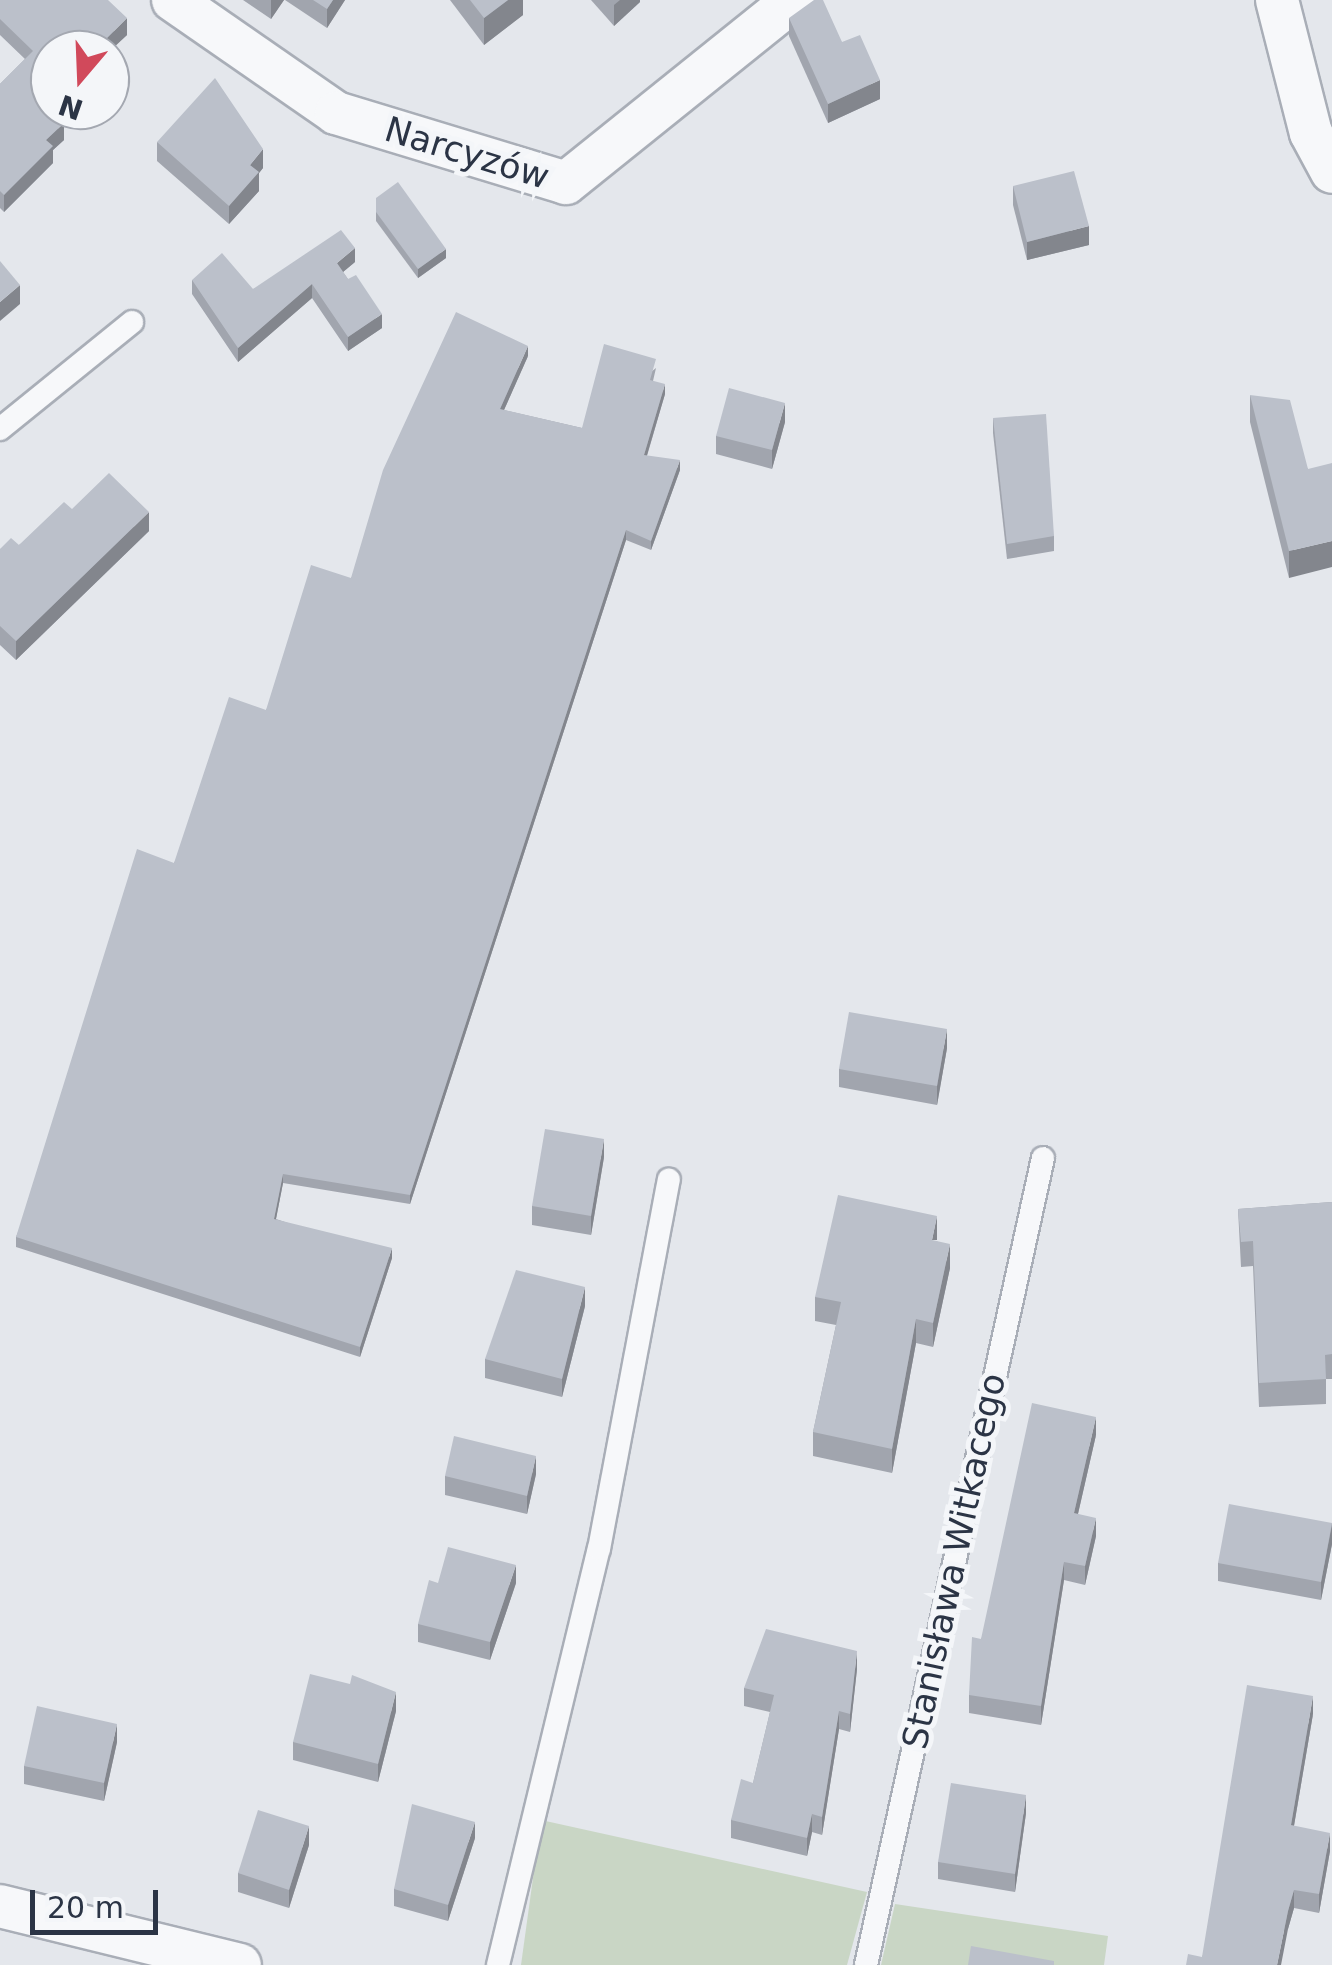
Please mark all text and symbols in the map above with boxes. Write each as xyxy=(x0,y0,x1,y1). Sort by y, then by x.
north arrow xyxy=(30,30,130,130)
text: N xyxy=(54,88,87,126)
street label: Narcyzów xyxy=(380,108,554,198)
street label: Stanisława Witkacego xyxy=(894,1369,1014,1753)
scale bar xyxy=(35,1870,162,1932)
text: 20 m xyxy=(47,1890,124,1925)

